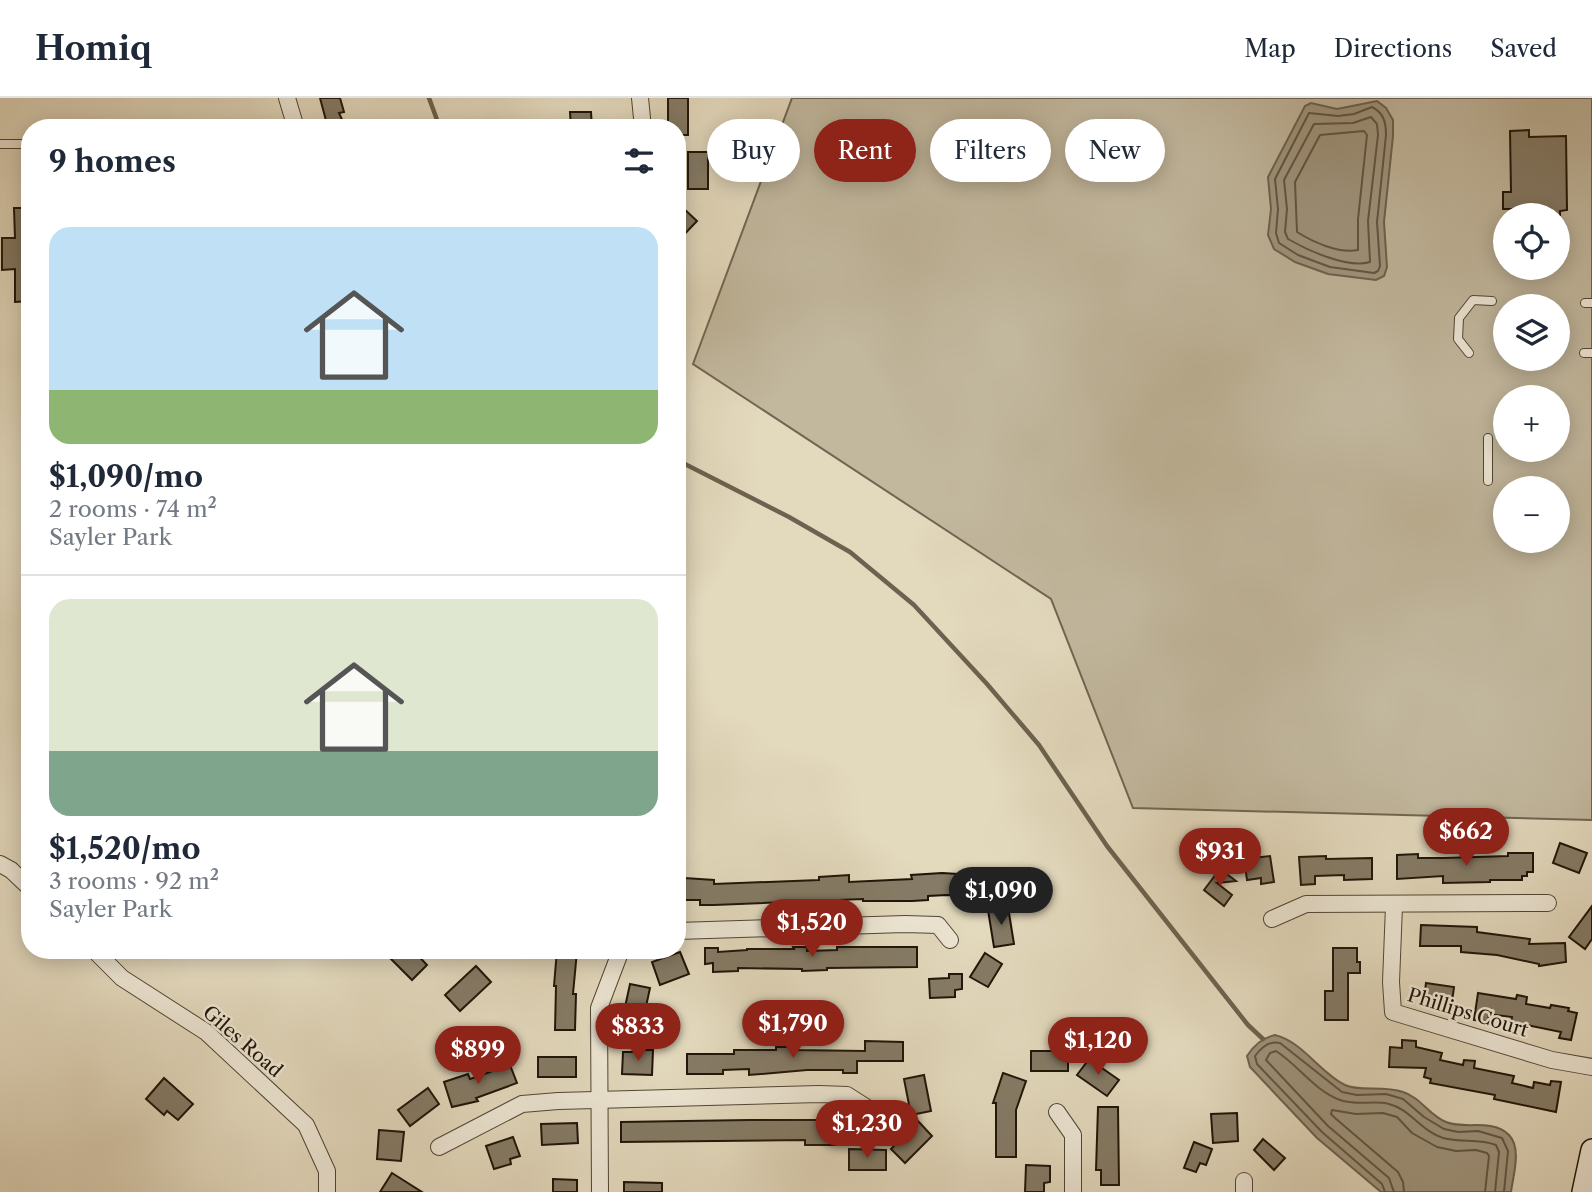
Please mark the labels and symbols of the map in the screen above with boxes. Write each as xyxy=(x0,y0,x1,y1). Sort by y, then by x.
pin: $662 xyxy=(1425,808,1507,868)
pin: $931 xyxy=(1179,828,1261,888)
pin: $1,090 xyxy=(944,868,1058,927)
pin: $1,520 xyxy=(755,900,869,959)
street label: Phillips Court xyxy=(1405,983,1531,1042)
pin: $1,790 xyxy=(736,1000,850,1060)
street label: Giles Road xyxy=(198,1001,287,1082)
pin: $833 xyxy=(597,1004,679,1063)
pin: $1,120 xyxy=(1041,1018,1155,1077)
pin: $899 xyxy=(437,1026,519,1086)
pin: $1,230 xyxy=(810,1100,924,1160)

